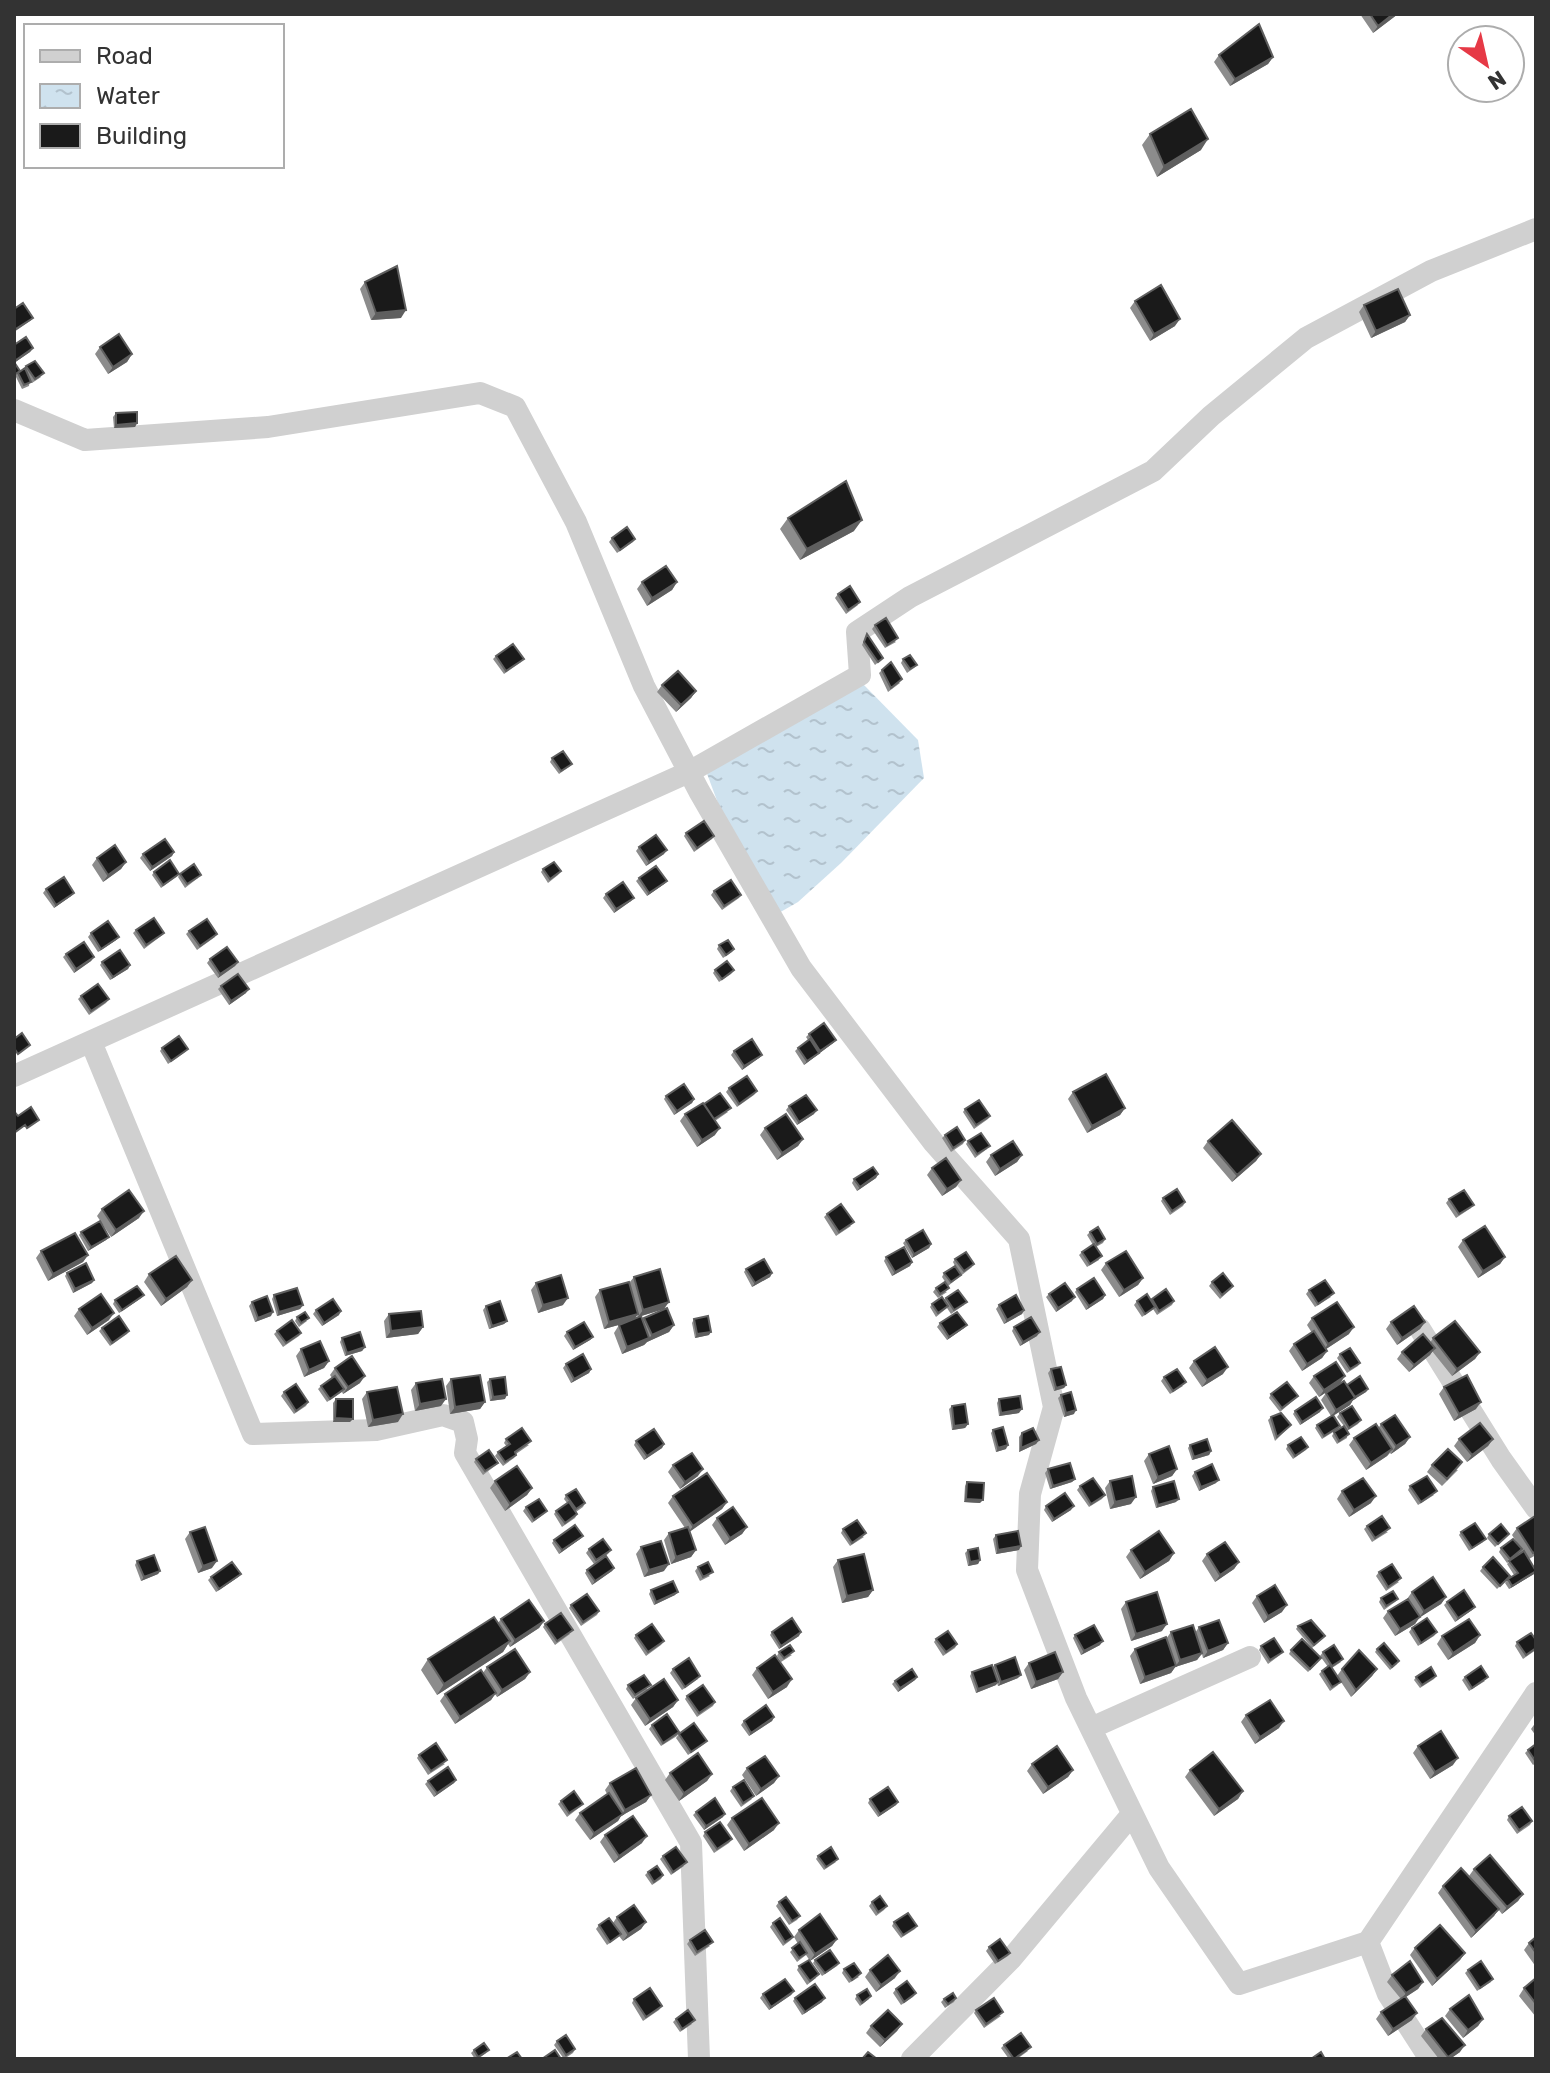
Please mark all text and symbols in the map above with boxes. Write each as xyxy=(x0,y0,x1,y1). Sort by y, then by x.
legend xyxy=(24,24,284,168)
north arrow xyxy=(1446,24,1526,104)
text: Road xyxy=(96,42,153,70)
text: N xyxy=(1483,65,1511,96)
text: Water xyxy=(96,82,160,110)
text: Building xyxy=(96,122,187,150)

